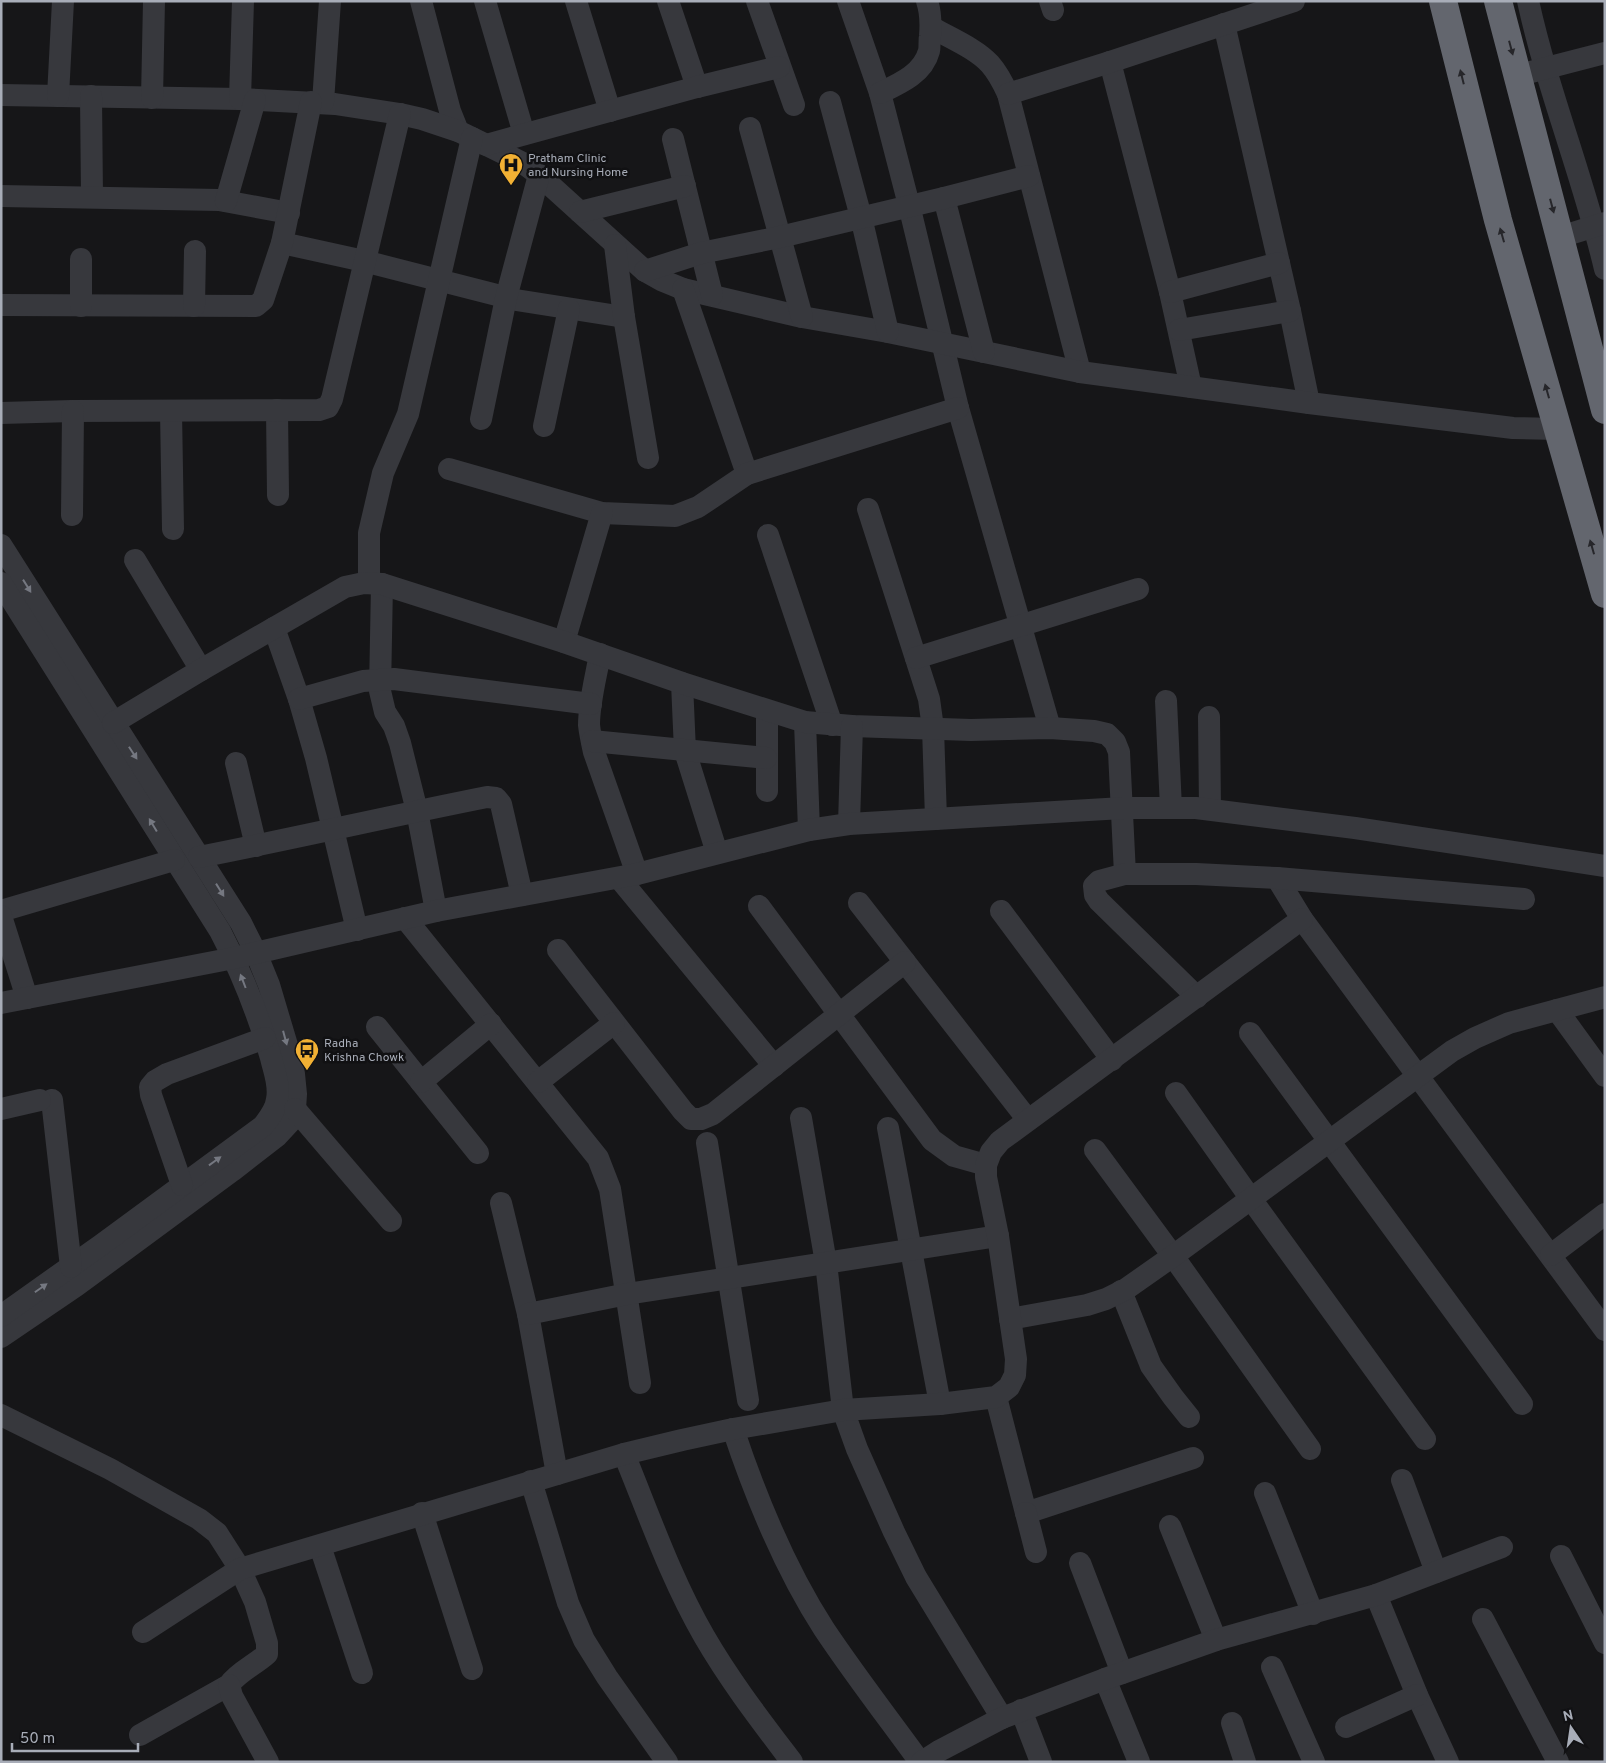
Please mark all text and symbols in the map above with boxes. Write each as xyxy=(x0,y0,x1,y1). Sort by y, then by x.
one-way arrow xyxy=(1507,41,1515,56)
one-way arrow xyxy=(1458,69,1466,84)
place label: Pratham Clinic and Nursing Home xyxy=(528,151,628,181)
hospital icon: Pratham Clinic and Nursing Home xyxy=(498,152,524,186)
one-way arrow xyxy=(1548,198,1556,213)
one-way arrow xyxy=(1497,227,1505,242)
one-way arrow xyxy=(1543,383,1551,398)
one-way arrow xyxy=(1587,539,1595,554)
one-way arrow xyxy=(23,580,32,593)
one-way arrow xyxy=(128,747,137,760)
one-way arrow xyxy=(149,818,158,831)
one-way arrow xyxy=(215,884,225,897)
one-way arrow xyxy=(239,973,246,988)
one-way arrow xyxy=(282,1031,290,1046)
place label: Radha Krishna Chowk xyxy=(324,1036,404,1066)
bus stop icon: Radha Krishna Chowk xyxy=(294,1037,320,1071)
one-way arrow xyxy=(208,1156,222,1166)
one-way arrow xyxy=(34,1283,48,1293)
north arrow xyxy=(1546,1703,1596,1753)
text: N xyxy=(1562,1707,1575,1726)
scale bar xyxy=(12,1720,139,1752)
text: 50 m xyxy=(20,1730,55,1749)

